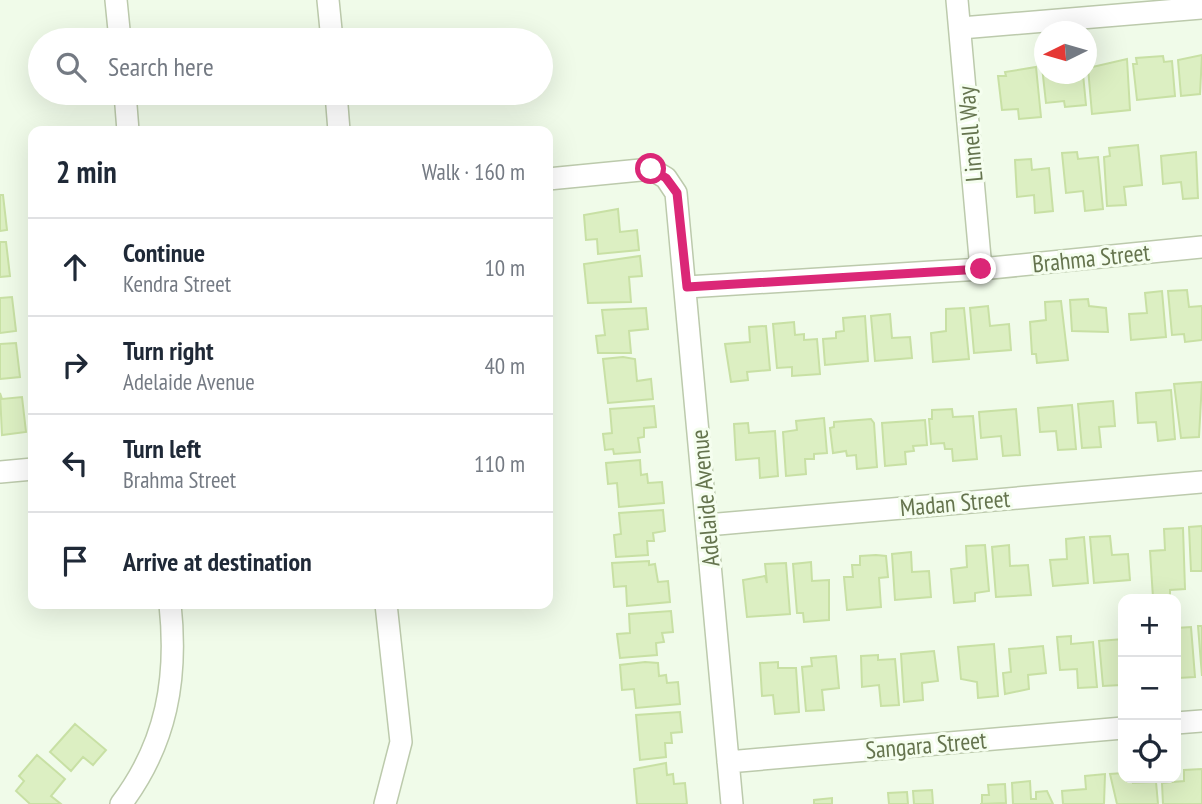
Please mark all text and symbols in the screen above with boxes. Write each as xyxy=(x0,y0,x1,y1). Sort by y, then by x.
north arrow xyxy=(1034,21,1097,84)
search box xyxy=(28,28,553,105)
icon: search xyxy=(52,48,90,86)
text: Search here xyxy=(108,50,214,83)
street label: Linnell Way xyxy=(950,85,990,183)
text: 2 min xyxy=(56,152,117,191)
route start xyxy=(635,153,666,184)
text: Walk · 160 m xyxy=(422,157,525,186)
text: Continue xyxy=(123,236,205,269)
street label: Brahma Street xyxy=(1031,236,1152,280)
icon: ahead xyxy=(56,248,94,286)
text: 10 m xyxy=(484,253,525,282)
route end xyxy=(965,253,996,284)
text: Kendra Street xyxy=(123,269,231,298)
text: Turn right xyxy=(123,334,214,367)
icon: right xyxy=(56,346,94,384)
text: 40 m xyxy=(484,351,525,380)
text: Adelaide Avenue xyxy=(123,367,255,396)
street label: Adelaide Avenue xyxy=(684,428,726,568)
text: Turn left xyxy=(123,432,201,465)
icon: left xyxy=(56,444,94,482)
text: 110 m xyxy=(474,449,525,478)
text: Brahma Street xyxy=(123,465,236,494)
street label: Madan Street xyxy=(899,483,1012,523)
icon: arrive xyxy=(56,542,94,580)
text: Arrive at destination xyxy=(123,545,312,578)
map controls xyxy=(1118,594,1181,783)
button: + xyxy=(1118,594,1181,657)
button: − xyxy=(1118,657,1181,720)
button: locate xyxy=(1118,720,1181,783)
street label: Sangara Street xyxy=(864,724,988,766)

